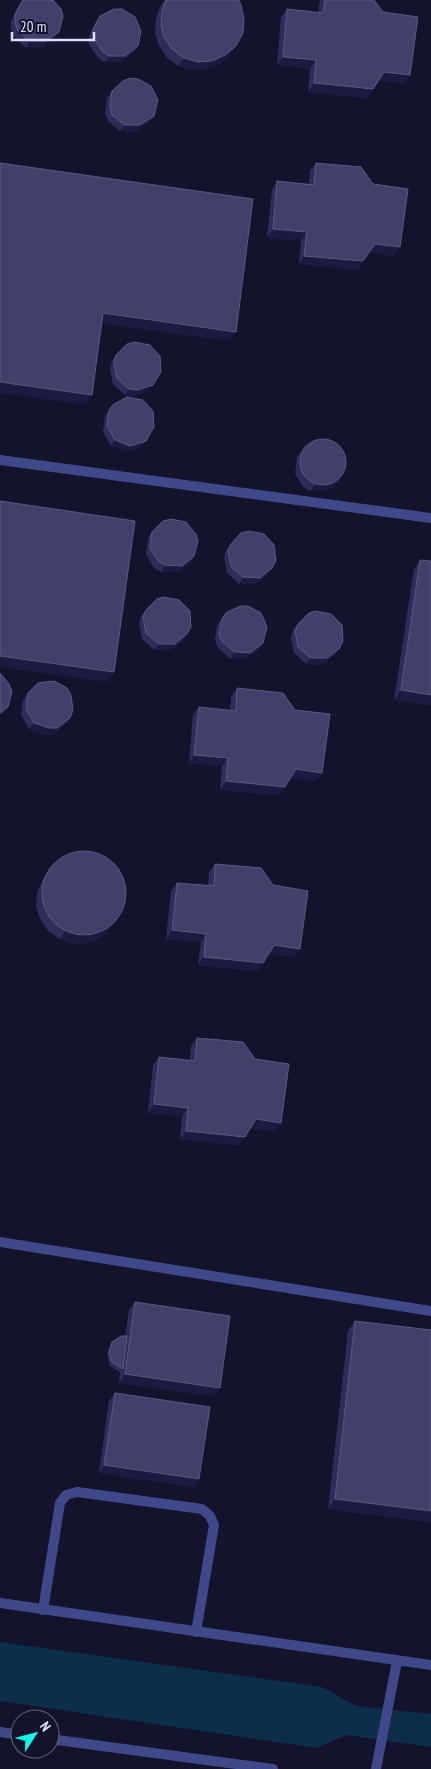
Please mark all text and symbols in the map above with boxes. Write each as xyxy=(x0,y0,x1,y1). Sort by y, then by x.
scale bar xyxy=(12,10,95,42)
text: 20 m xyxy=(20,17,46,36)
north arrow xyxy=(10,1709,60,1759)
text: N xyxy=(36,1718,55,1735)

